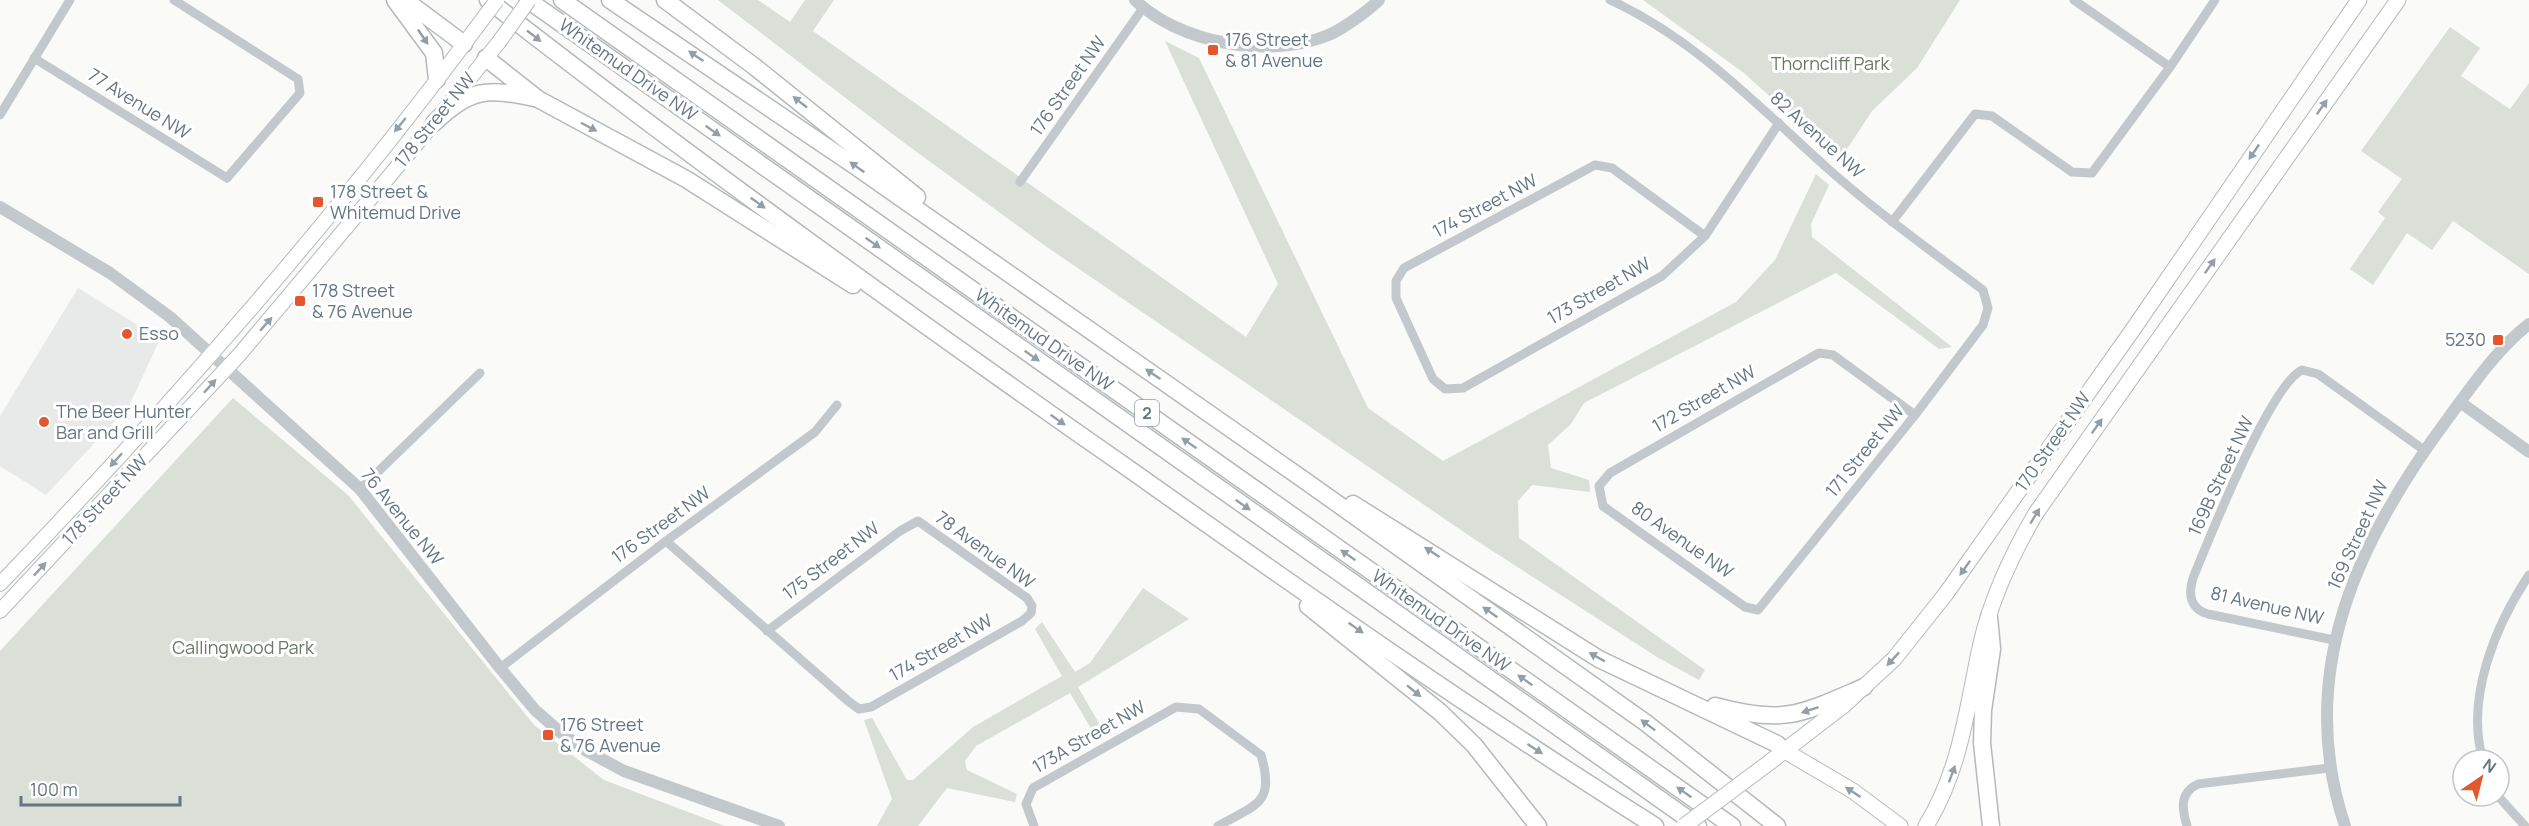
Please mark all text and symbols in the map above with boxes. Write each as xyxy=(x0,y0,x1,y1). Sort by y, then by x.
street label: Whitemud Drive NW xyxy=(555,12,703,126)
place label: 176 Street & 81 Avenue xyxy=(1225,27,1323,72)
one-way arrow xyxy=(417,28,429,44)
one-way arrow xyxy=(526,30,542,42)
street label: 176 Street NW xyxy=(1024,31,1110,140)
marker: 176 Street & 81 Avenue xyxy=(1206,43,1220,57)
one-way arrow xyxy=(688,51,704,62)
park label: Thorncliff Park xyxy=(1771,51,1890,75)
street label: 77 Avenue NW xyxy=(84,62,195,144)
street label: 178 Street NW xyxy=(388,67,480,172)
street label: 82 Avenue NW xyxy=(1766,86,1870,183)
one-way arrow xyxy=(792,96,808,109)
one-way arrow xyxy=(2316,99,2327,115)
one-way arrow xyxy=(394,117,407,133)
one-way arrow xyxy=(581,122,598,132)
one-way arrow xyxy=(705,125,721,137)
one-way arrow xyxy=(2248,144,2260,160)
one-way arrow xyxy=(849,161,865,173)
street label: 174 Street NW xyxy=(1428,167,1541,243)
place label: 178 Street & Whitemud Drive xyxy=(330,179,461,224)
marker: 178 Street & Whitemud Drive xyxy=(311,195,325,209)
one-way arrow xyxy=(749,197,765,209)
one-way arrow xyxy=(864,237,880,249)
street label: 173 Street NW xyxy=(1543,251,1655,329)
one-way arrow xyxy=(2204,259,2216,275)
place label: 178 Street & 76 Avenue xyxy=(312,278,413,323)
street label: Whitemud Drive NW xyxy=(971,282,1119,396)
marker: 178 Street & 76 Avenue xyxy=(293,294,307,308)
one-way arrow xyxy=(259,317,272,332)
place label: Esso xyxy=(139,321,179,345)
marker: Esso xyxy=(120,327,134,341)
place label: 5230 xyxy=(2445,327,2486,351)
marker: 5230 xyxy=(2491,333,2505,347)
one-way arrow xyxy=(1024,350,1040,361)
street label: 172 Street NW xyxy=(1647,359,1760,437)
one-way arrow xyxy=(1145,368,1161,380)
one-way arrow xyxy=(203,379,216,394)
street label: 170 Street NW xyxy=(2009,387,2095,496)
place label: The Beer Hunter Bar and Grill xyxy=(56,399,192,444)
street label: 171 Street NW xyxy=(1820,399,1909,502)
road number: 2 xyxy=(1135,400,1159,426)
street label: 169B Street NW xyxy=(2182,412,2258,539)
one-way arrow xyxy=(1050,414,1066,425)
marker: The Beer Hunter Bar and Grill xyxy=(37,415,51,429)
one-way arrow xyxy=(2091,418,2103,434)
one-way arrow xyxy=(1181,438,1197,449)
street label: 178 Street NW xyxy=(56,449,153,550)
one-way arrow xyxy=(109,452,123,467)
street label: 76 Avenue NW xyxy=(356,463,449,570)
street label: 169 Street NW xyxy=(2321,476,2393,593)
street label: 176 Street NW xyxy=(606,480,715,568)
street label: 80 Avenue NW xyxy=(1627,495,1738,583)
one-way arrow xyxy=(1234,499,1250,511)
street label: 78 Avenue NW xyxy=(931,505,1040,594)
one-way arrow xyxy=(2029,508,2040,524)
street label: 175 Street NW xyxy=(777,516,884,605)
one-way arrow xyxy=(1424,547,1440,558)
one-way arrow xyxy=(1341,549,1357,561)
one-way arrow xyxy=(1959,560,1971,575)
one-way arrow xyxy=(33,561,47,576)
street label: Whitemud Drive NW xyxy=(1368,563,1516,677)
street label: 81 Avenue NW xyxy=(2208,580,2326,630)
one-way arrow xyxy=(1482,606,1498,618)
street label: 174 Street NW xyxy=(885,608,997,686)
one-way arrow xyxy=(1348,622,1364,634)
park label: Callingwood Park xyxy=(172,635,315,659)
one-way arrow xyxy=(1887,651,1901,665)
one-way arrow xyxy=(1588,652,1605,662)
one-way arrow xyxy=(1517,674,1533,686)
one-way arrow xyxy=(1406,684,1422,697)
street label: 173A Street NW xyxy=(1028,694,1149,778)
one-way arrow xyxy=(1801,706,1819,715)
place label: 176 Street & 76 Avenue xyxy=(560,712,661,757)
one-way arrow xyxy=(1641,720,1656,732)
marker: 176 Street & 76 Avenue xyxy=(541,728,555,742)
one-way arrow xyxy=(1527,743,1543,754)
north arrow xyxy=(2451,748,2511,808)
text: N xyxy=(2479,753,2501,778)
one-way arrow xyxy=(1948,765,1957,783)
scale bar xyxy=(21,769,180,807)
text: 100 m xyxy=(30,777,78,801)
one-way arrow xyxy=(1676,787,1692,798)
one-way arrow xyxy=(1845,787,1861,798)

